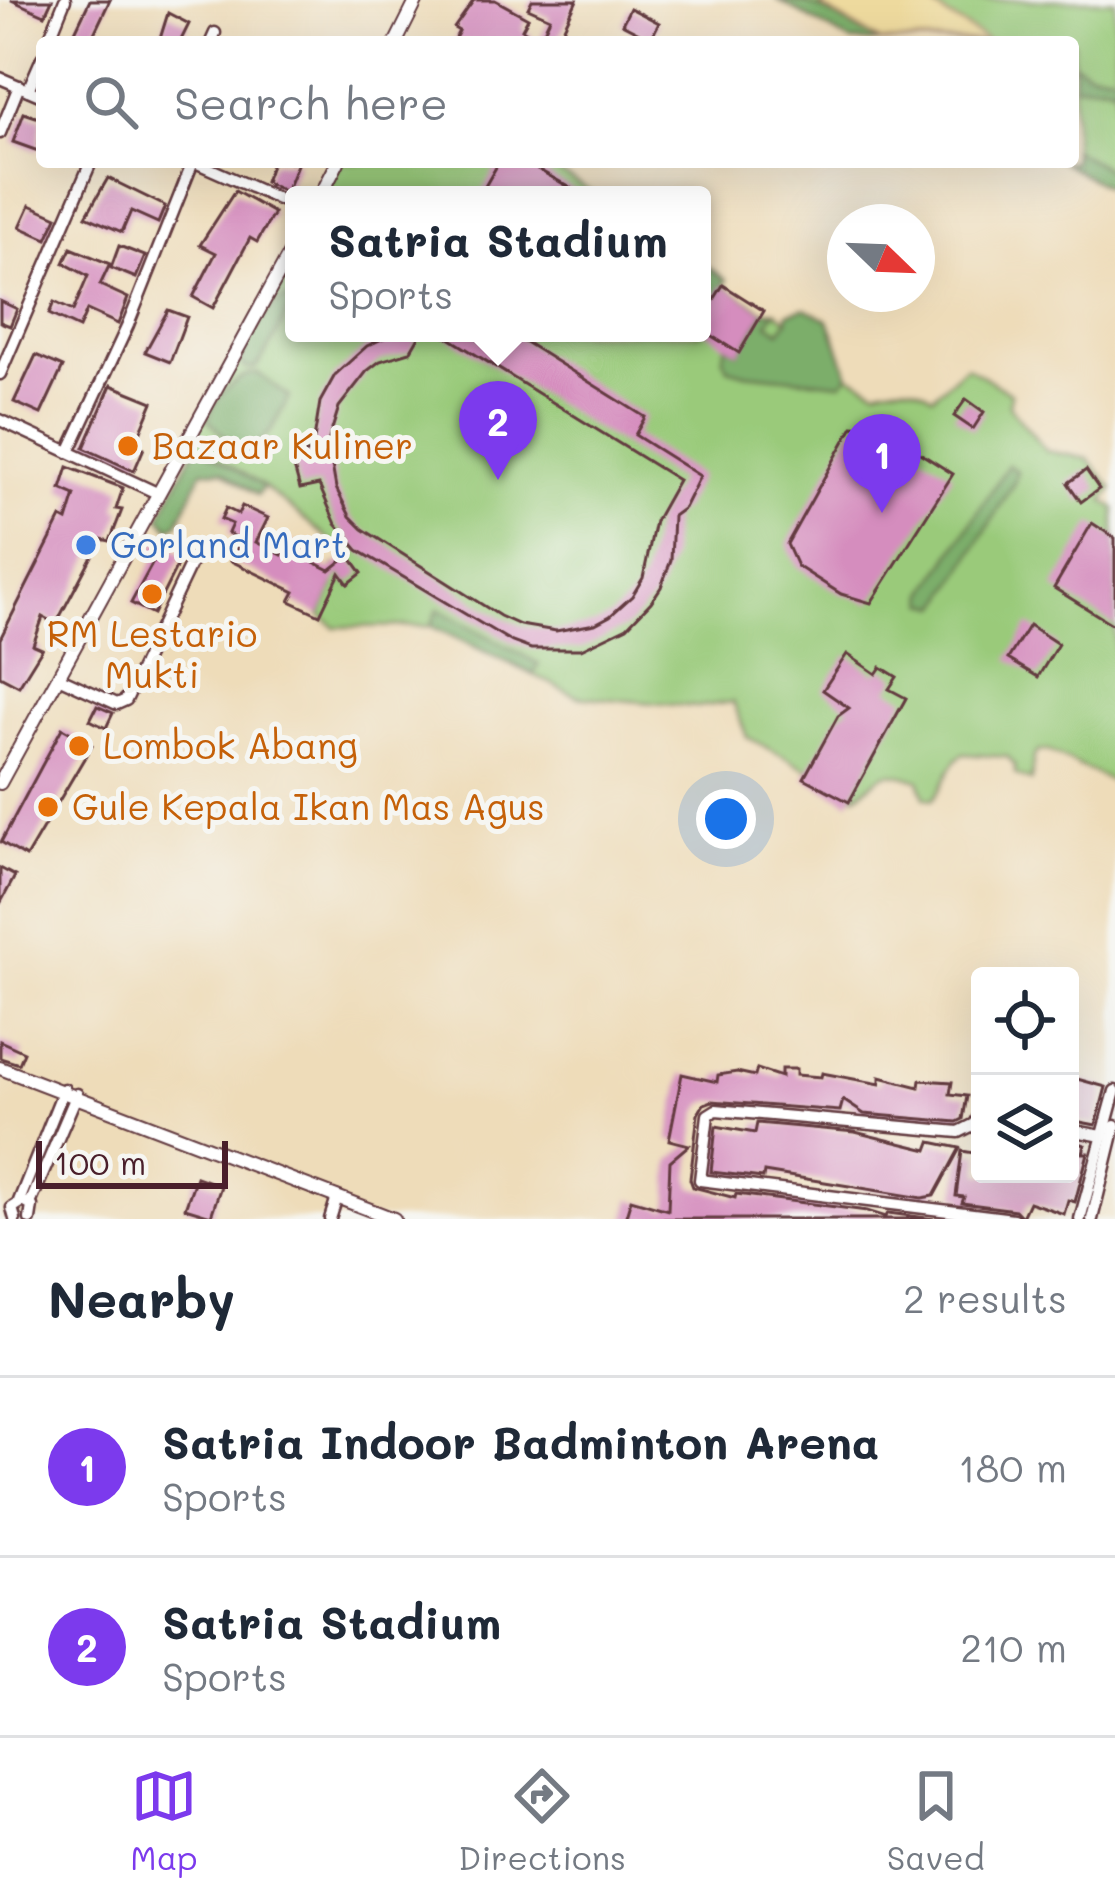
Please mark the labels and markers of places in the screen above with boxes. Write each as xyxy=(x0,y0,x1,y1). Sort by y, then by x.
pin: 2 xyxy=(459,381,537,480)
pin: 1 xyxy=(843,414,921,513)
place label: Bazaar Kuliner xyxy=(152,421,413,468)
marker: Bazaar Kuliner xyxy=(115,433,141,459)
place label: Gorland Mart xyxy=(110,520,347,567)
marker: Gorland Mart xyxy=(73,532,99,558)
marker: RM Lestario Mukti xyxy=(139,581,165,607)
place label: RM Lestario Mukti xyxy=(47,609,257,697)
place label: Lombok Abang xyxy=(103,721,358,768)
marker: Lombok Abang xyxy=(66,733,92,759)
place label: Gule Kepala Ikan Mas Agus xyxy=(72,782,545,829)
marker: Gule Kepala Ikan Mas Agus xyxy=(35,794,61,820)

